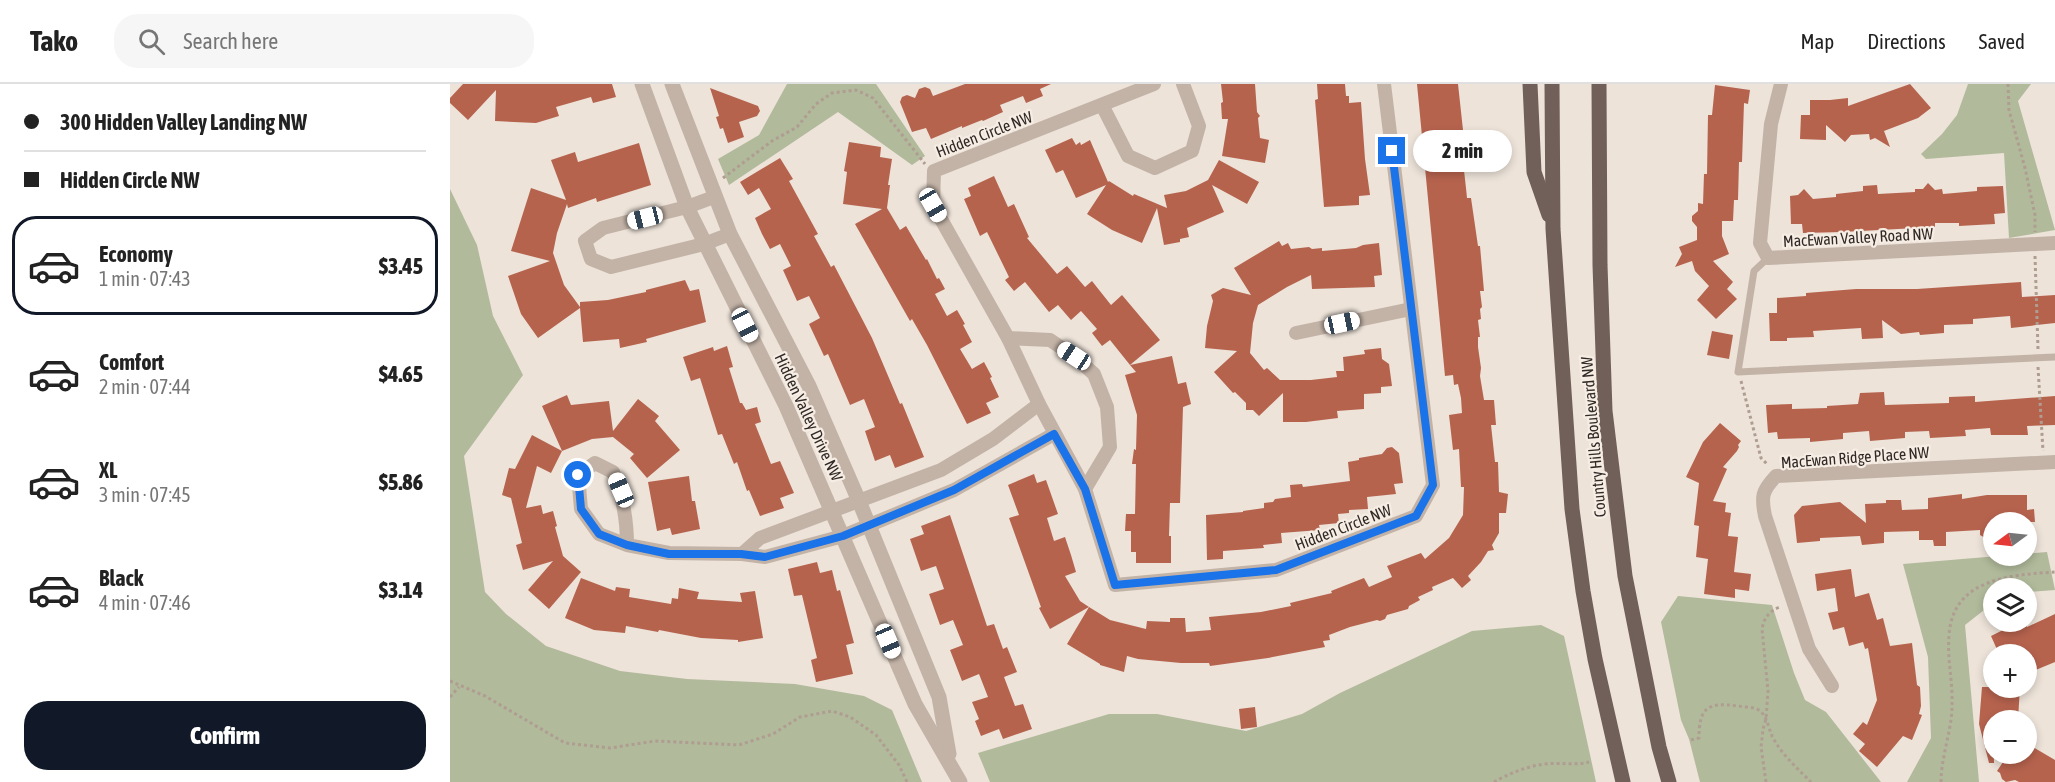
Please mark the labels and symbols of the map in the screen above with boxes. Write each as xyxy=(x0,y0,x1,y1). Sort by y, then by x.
street label: Hidden Circle NW xyxy=(933,107,1035,161)
callout: 2 min xyxy=(1413,130,1512,172)
route end xyxy=(1378,137,1405,164)
car xyxy=(916,185,950,225)
car xyxy=(625,205,665,231)
street label: MacEwan Valley Road NW xyxy=(1782,224,1934,251)
car xyxy=(729,305,761,345)
car xyxy=(1323,310,1361,336)
car xyxy=(1054,339,1094,373)
street label: Hidden Valley Drive NW xyxy=(771,350,847,484)
street label: Country Hills Boulevard NW xyxy=(1577,356,1610,518)
street label: MacEwan Ridge Place NW xyxy=(1780,443,1930,472)
route start xyxy=(564,461,591,488)
car xyxy=(606,470,636,510)
street label: Hidden Circle NW xyxy=(1292,500,1394,554)
north arrow xyxy=(1983,512,2037,566)
car xyxy=(873,621,903,661)

